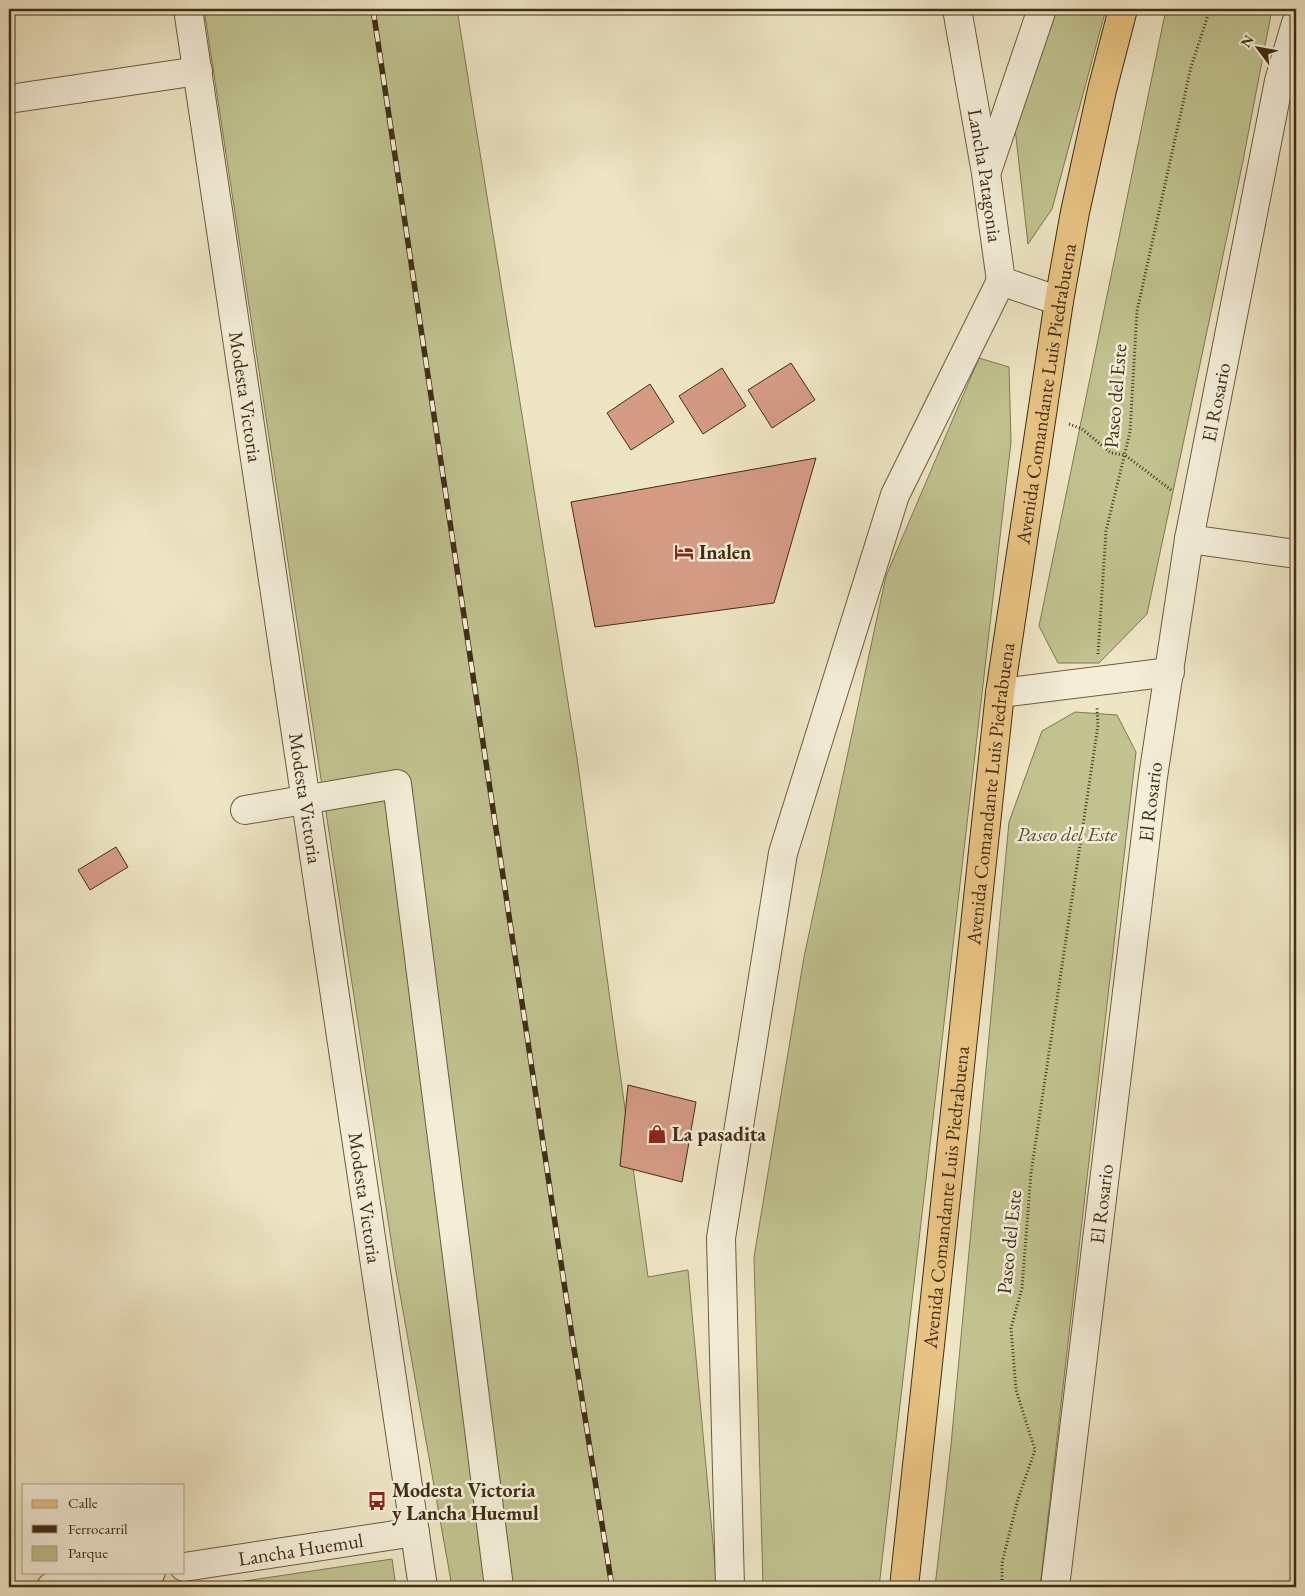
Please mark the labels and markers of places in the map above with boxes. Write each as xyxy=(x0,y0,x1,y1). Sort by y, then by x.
place label: Inalen xyxy=(699,539,751,565)
hotel icon: Inalen xyxy=(673,541,695,563)
place label: La pasadita xyxy=(672,1121,766,1147)
shop icon: La pasadita xyxy=(646,1123,668,1145)
place label: Modesta Victoria y Lancha Huemul xyxy=(392,1477,539,1526)
bus stop icon: Modesta Victoria y Lancha Huemul xyxy=(366,1490,388,1512)

